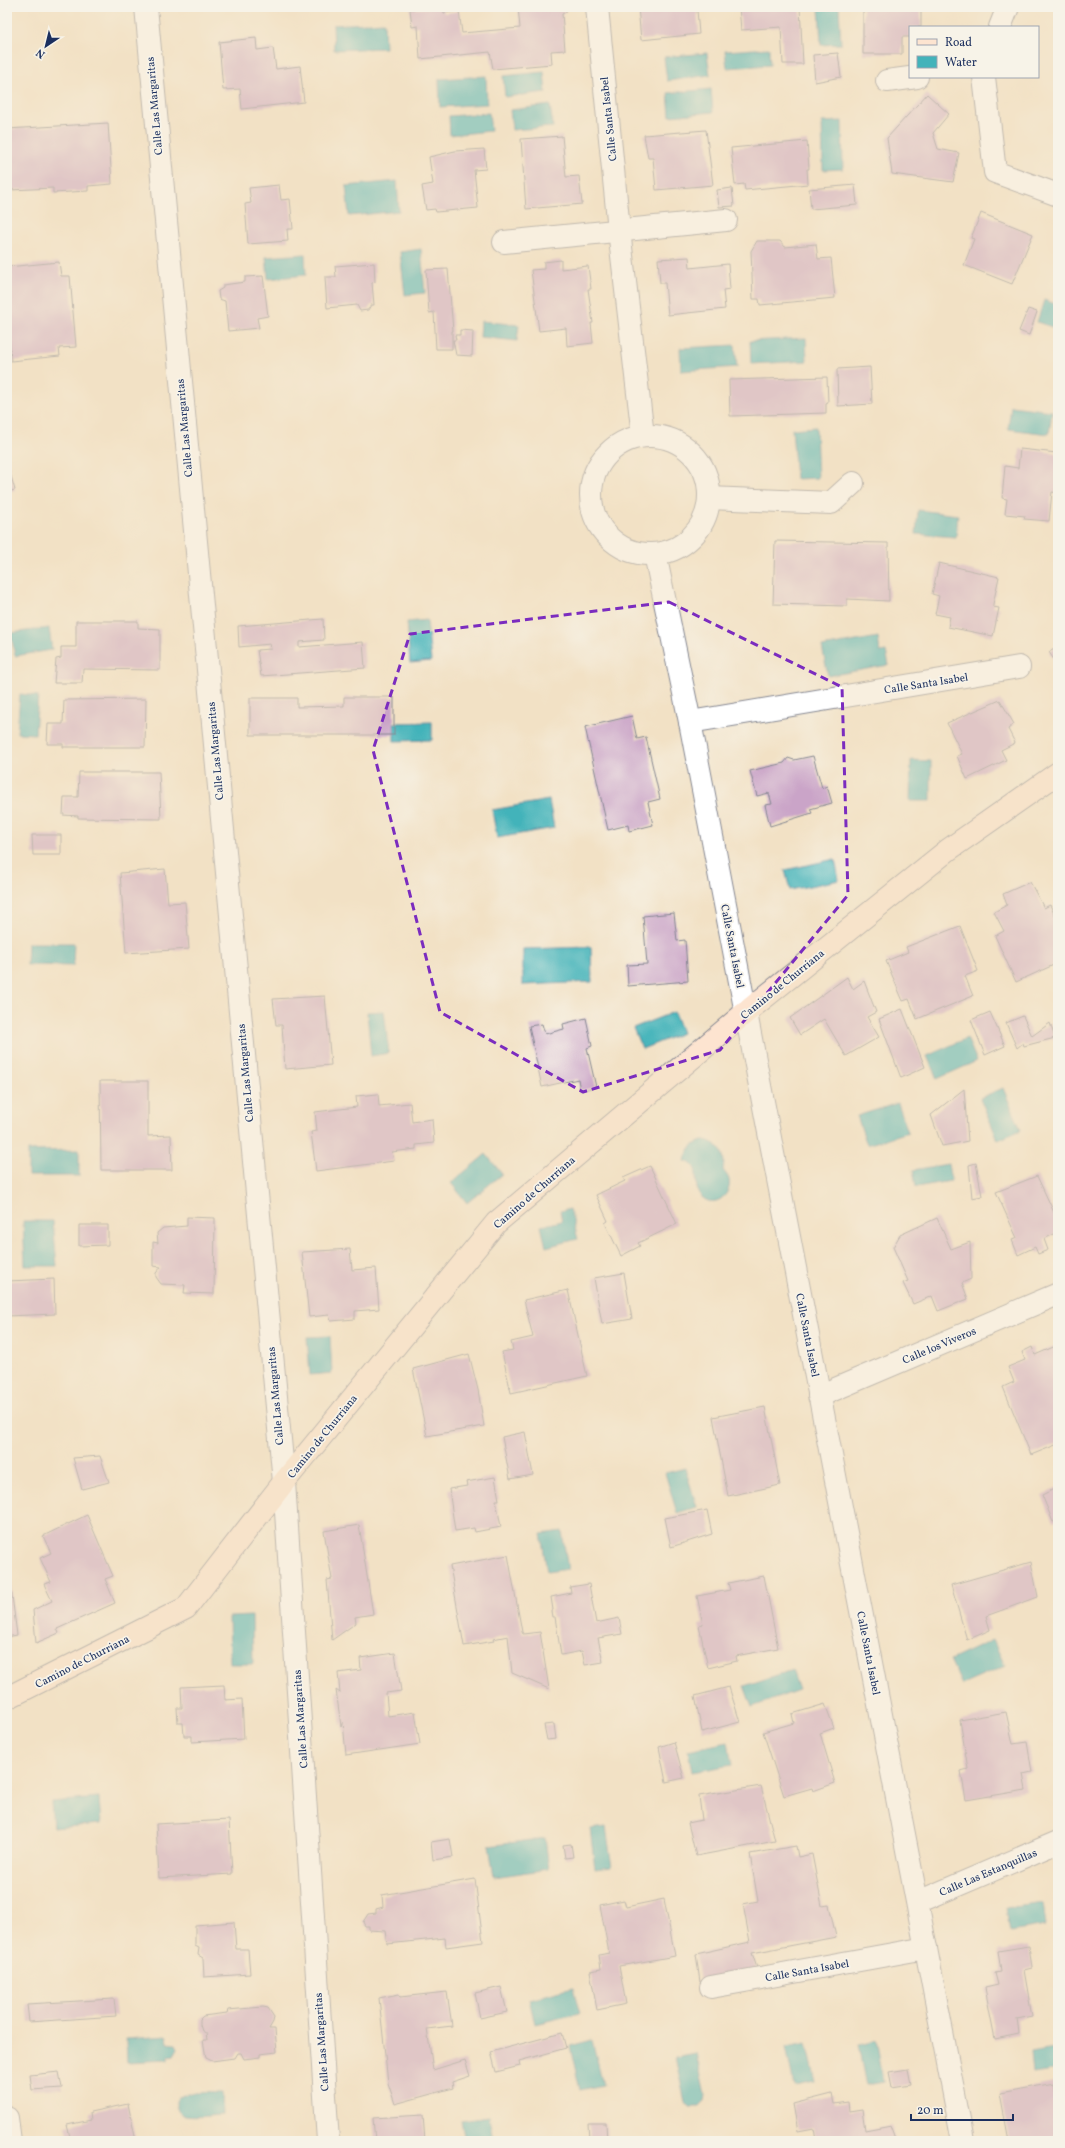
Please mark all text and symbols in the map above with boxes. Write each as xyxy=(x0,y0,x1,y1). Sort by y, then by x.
north arrow xyxy=(26,26,66,66)
legend xyxy=(909,26,1039,78)
text: Road xyxy=(945,35,972,51)
text: N xyxy=(34,45,49,61)
text: Water xyxy=(945,55,977,71)
street label: Calle Las Margaritas xyxy=(144,56,167,156)
street label: Calle Santa Isabel xyxy=(598,76,621,162)
street label: Calle Las Margaritas xyxy=(174,378,197,478)
street label: Calle Santa Isabel xyxy=(883,670,969,699)
street label: Calle Las Margaritas xyxy=(205,701,228,801)
street label: Calle Santa Isabel xyxy=(716,903,747,989)
street label: Camino de Churriana xyxy=(738,946,828,1024)
street label: Calle Las Margaritas xyxy=(235,1023,258,1123)
street label: Camino de Churriana xyxy=(491,1153,580,1233)
street label: Calle Santa Isabel xyxy=(791,1292,822,1378)
street label: Calle los Viveros xyxy=(900,1324,979,1369)
street label: Calle Las Margaritas xyxy=(265,1346,288,1446)
street label: Camino de Churriana xyxy=(285,1391,362,1482)
street label: Calle Santa Isabel xyxy=(852,1610,883,1696)
street label: Camino de Churriana xyxy=(33,1632,133,1693)
street label: Calle Las Margaritas xyxy=(291,1669,312,1769)
street label: Calle Las Estanquillas xyxy=(937,1846,1040,1901)
street label: Calle Santa Isabel xyxy=(764,1957,850,1986)
street label: Calle Las Margaritas xyxy=(312,1992,333,2092)
scale bar xyxy=(911,2096,1013,2122)
text: 20 m xyxy=(917,2103,944,2119)

